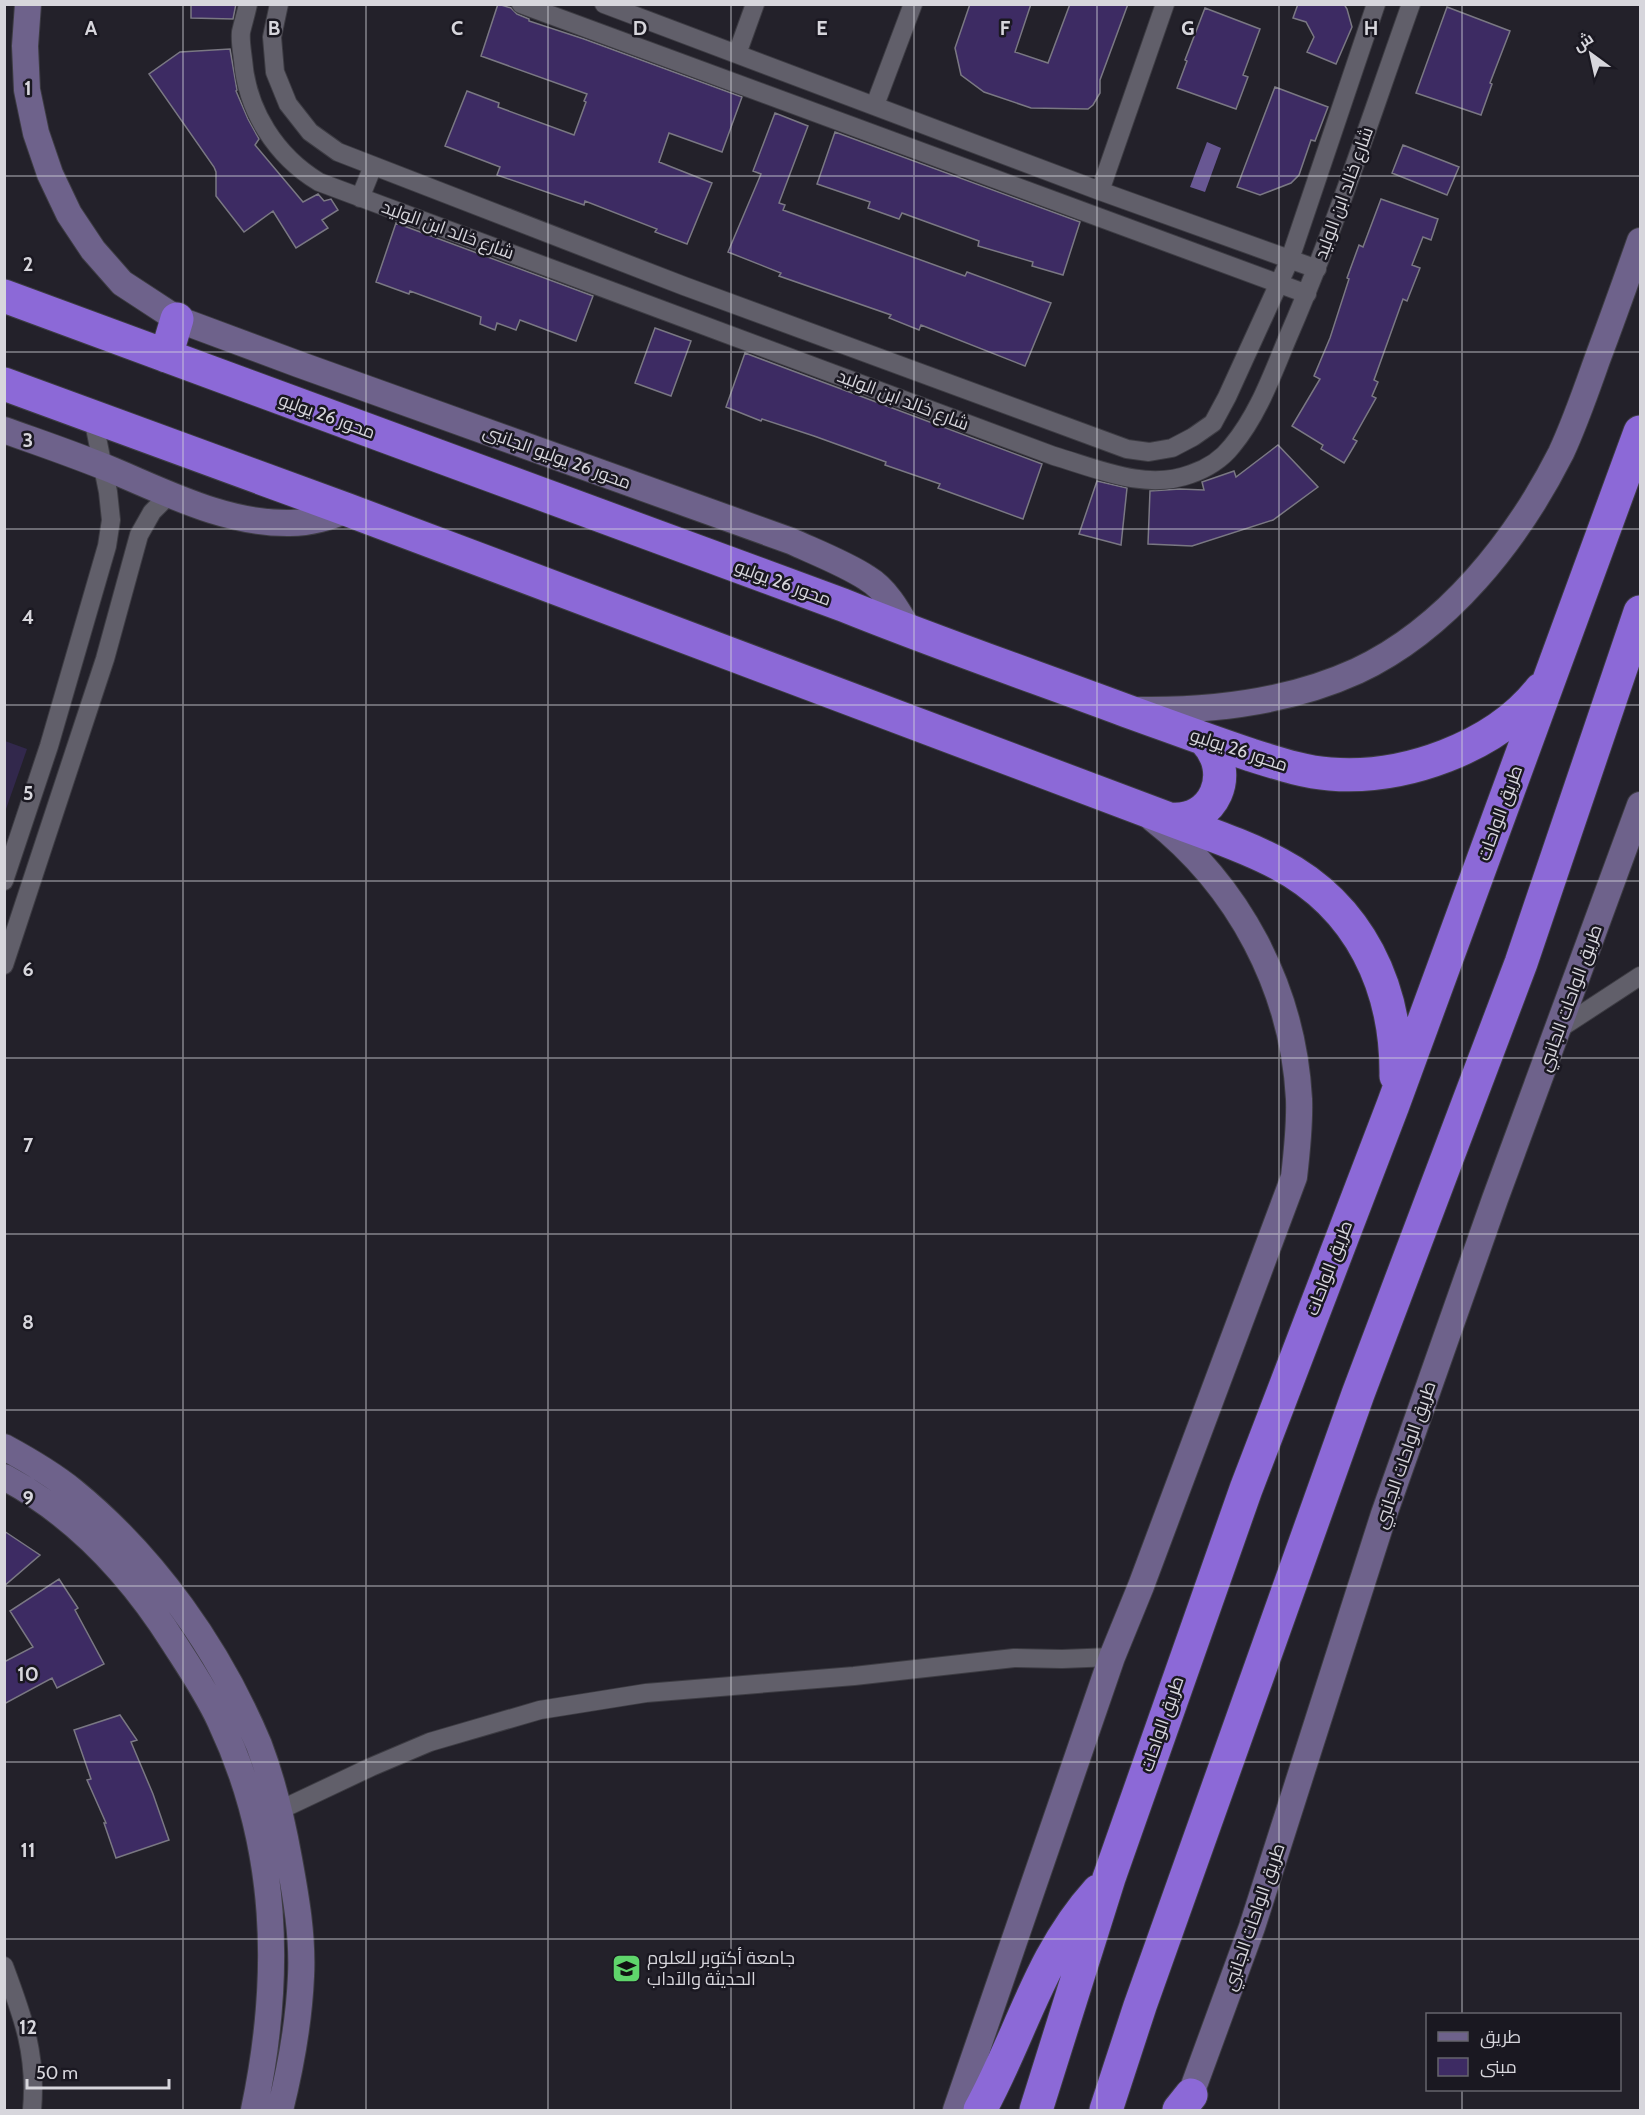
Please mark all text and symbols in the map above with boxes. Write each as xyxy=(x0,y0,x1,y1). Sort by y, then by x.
text: A xyxy=(85,16,98,40)
text: B xyxy=(268,16,280,40)
text: C xyxy=(451,16,463,40)
text: D xyxy=(633,16,647,40)
text: E xyxy=(816,16,828,40)
text: F xyxy=(1000,16,1011,40)
text: G xyxy=(1181,16,1195,40)
text: H xyxy=(1364,16,1378,40)
north arrow xyxy=(1561,24,1621,84)
text: ش xyxy=(1569,28,1597,55)
text: 1 xyxy=(24,76,32,100)
street label: شارع خالد ابن الوليد xyxy=(1310,124,1379,263)
street label: شارع خالد ابن الوليد xyxy=(378,196,517,265)
text: 2 xyxy=(23,252,33,276)
street label: شارع خالد ابن الوليد xyxy=(834,365,972,436)
street label: محور 26 يوليو xyxy=(276,388,378,444)
street label: محور 26 يوليو الجانبى xyxy=(480,420,634,494)
text: 3 xyxy=(23,428,33,452)
street label: محور 26 يوليو xyxy=(732,555,834,611)
text: 4 xyxy=(22,605,34,629)
street label: محور 26 يوليو xyxy=(1187,724,1291,776)
street label: طريق الواحات xyxy=(1473,762,1528,864)
text: 5 xyxy=(23,781,33,805)
street label: طريق الواحات الجانبي xyxy=(1533,922,1610,1075)
text: 6 xyxy=(22,957,34,981)
text: 7 xyxy=(23,1133,34,1157)
street label: طريق الواحات xyxy=(1301,1217,1358,1319)
text: 8 xyxy=(22,1310,34,1334)
street label: طريق الواحات الجانبي xyxy=(1369,1378,1443,1533)
text: 9 xyxy=(22,1486,34,1510)
text: 10 xyxy=(17,1662,39,1686)
street label: طريق الواحات xyxy=(1135,1673,1190,1775)
text: 11 xyxy=(21,1838,35,1862)
street label: طريق الواحات الجانبي xyxy=(1218,1840,1292,1995)
place label: جامعة أكتوبر للعلوم الحديثة والآداب xyxy=(647,1947,795,1990)
school or university icon: جامعة أكتوبر للعلوم الحديثة والآداب xyxy=(610,1952,642,1984)
legend xyxy=(1426,2013,1621,2091)
text: 12 xyxy=(19,2015,37,2039)
text: طريق xyxy=(1480,2026,1521,2049)
scale bar xyxy=(27,2052,170,2090)
text: مبنى xyxy=(1480,2056,1517,2078)
text: 50 m xyxy=(36,2062,78,2084)

